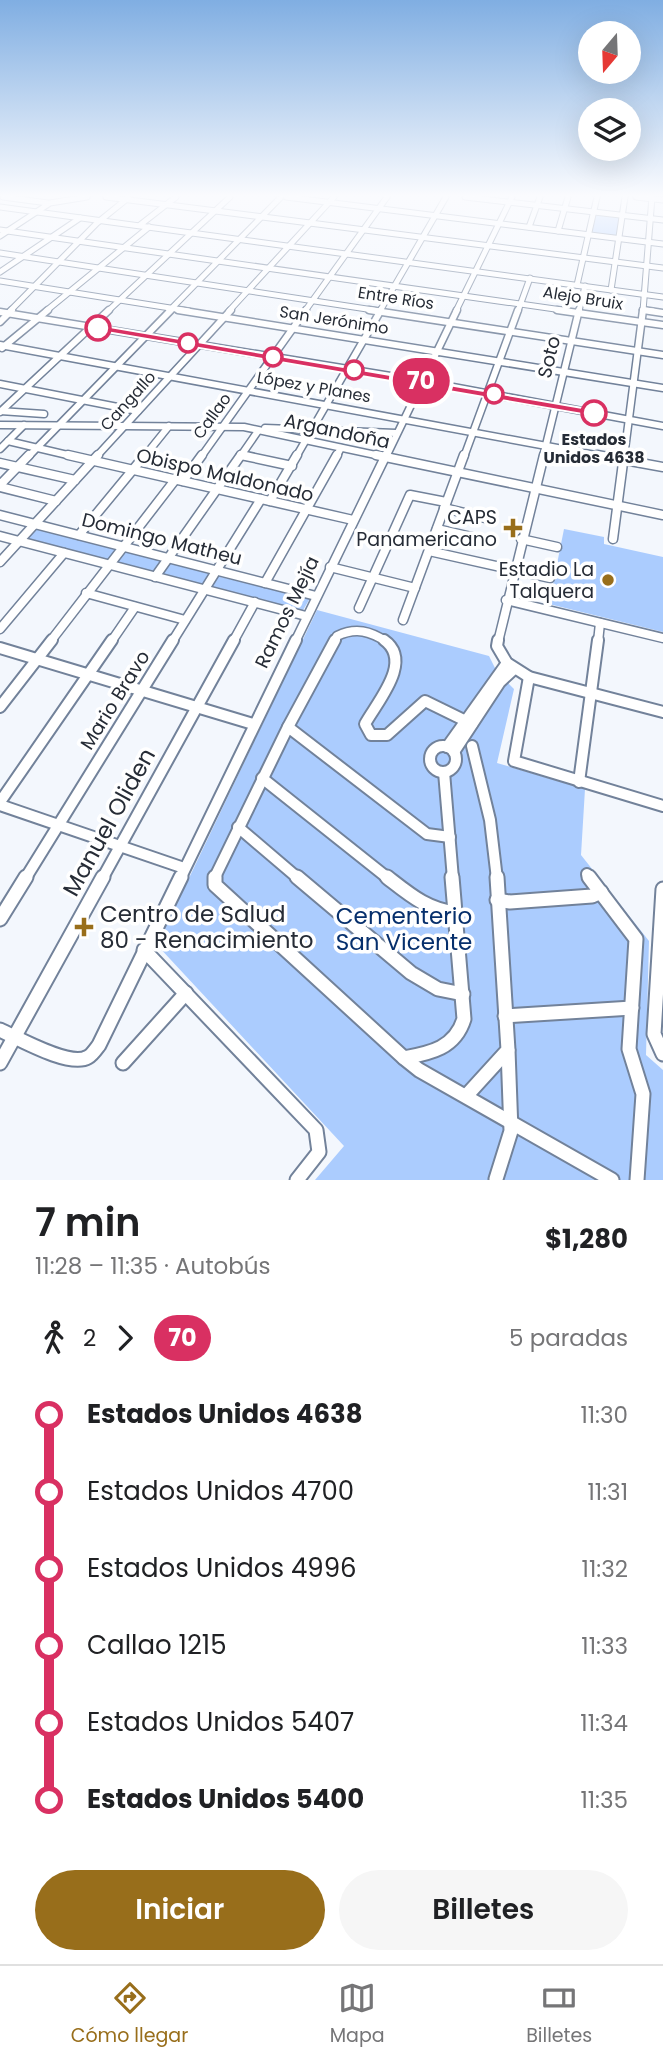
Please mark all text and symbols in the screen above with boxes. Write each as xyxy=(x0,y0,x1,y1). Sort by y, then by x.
north arrow xyxy=(578,21,640,84)
map controls xyxy=(578,21,641,161)
button: layers xyxy=(578,98,641,161)
street label: Alejo Bruix xyxy=(541,280,625,316)
street label: Entre Ríos xyxy=(356,281,436,315)
street label: San Jerónimo xyxy=(278,300,390,340)
unlabelled marker xyxy=(85,315,111,341)
unlabelled marker xyxy=(178,333,198,353)
street label: Soto xyxy=(531,333,567,381)
unlabelled marker xyxy=(263,347,283,367)
line badge: 70 xyxy=(390,358,452,404)
unlabelled marker xyxy=(344,360,364,380)
text: 70 xyxy=(407,364,435,397)
street label: Cangallo xyxy=(95,366,161,436)
street label: López y Planes xyxy=(255,366,373,408)
unlabelled marker xyxy=(484,384,504,404)
street label: Callao xyxy=(187,388,237,444)
marker: Estados Unidos 4638 xyxy=(581,400,607,426)
street label: Argandoña xyxy=(281,407,393,455)
place label: Estados Unidos 4638 xyxy=(543,428,645,469)
street label: Obispo Maldonado xyxy=(134,441,316,509)
place label: CAPS Panamericano xyxy=(356,504,497,553)
street label: Domingo Matheu xyxy=(79,506,245,572)
marker: CAPS Panamericano xyxy=(503,518,523,538)
street label: Ramos Mejía xyxy=(248,551,326,673)
place label: Estadio La Talquera xyxy=(499,556,594,605)
marker: Estadio La Talquera xyxy=(600,572,616,588)
street label: Mario Bravo xyxy=(74,645,156,755)
street label: Manuel Oliden xyxy=(55,742,163,902)
place label: Centro de Salud 80 - Renacimiento xyxy=(100,898,313,956)
park label: Cementerio San Vicente xyxy=(336,900,472,958)
marker: Centro de Salud 80 - Renacimiento xyxy=(74,917,94,937)
text: 7 min xyxy=(35,1196,140,1249)
text: $1,280 xyxy=(545,1221,628,1257)
text: 11:28 – 11:35 · Autobús xyxy=(35,1250,271,1282)
icon: walk xyxy=(35,1319,73,1357)
icon: forward xyxy=(106,1319,144,1357)
text: 70 xyxy=(168,1321,197,1354)
text: 2 xyxy=(83,1322,96,1354)
text: 5 paradas xyxy=(509,1322,628,1354)
text: Estados Unidos 4638 xyxy=(87,1396,363,1432)
text: 11:30 xyxy=(580,1399,628,1431)
text: Estados Unidos 4700 xyxy=(87,1473,354,1509)
text: 11:31 xyxy=(587,1476,628,1508)
text: Estados Unidos 4996 xyxy=(87,1550,357,1586)
text: 11:32 xyxy=(582,1553,628,1585)
text: Callao 1215 xyxy=(87,1627,227,1663)
text: 11:33 xyxy=(581,1630,628,1662)
text: Estados Unidos 5407 xyxy=(87,1704,354,1740)
text: 11:34 xyxy=(580,1707,628,1739)
text: Estados Unidos 5400 xyxy=(87,1781,364,1817)
text: 11:35 xyxy=(580,1784,628,1816)
button: Iniciar xyxy=(35,1870,325,1950)
button: Billetes xyxy=(339,1870,628,1950)
tab: Cómo llegar xyxy=(71,1979,188,2050)
tab: Mapa xyxy=(330,1979,385,2050)
tab: Billetes xyxy=(526,1979,592,2050)

